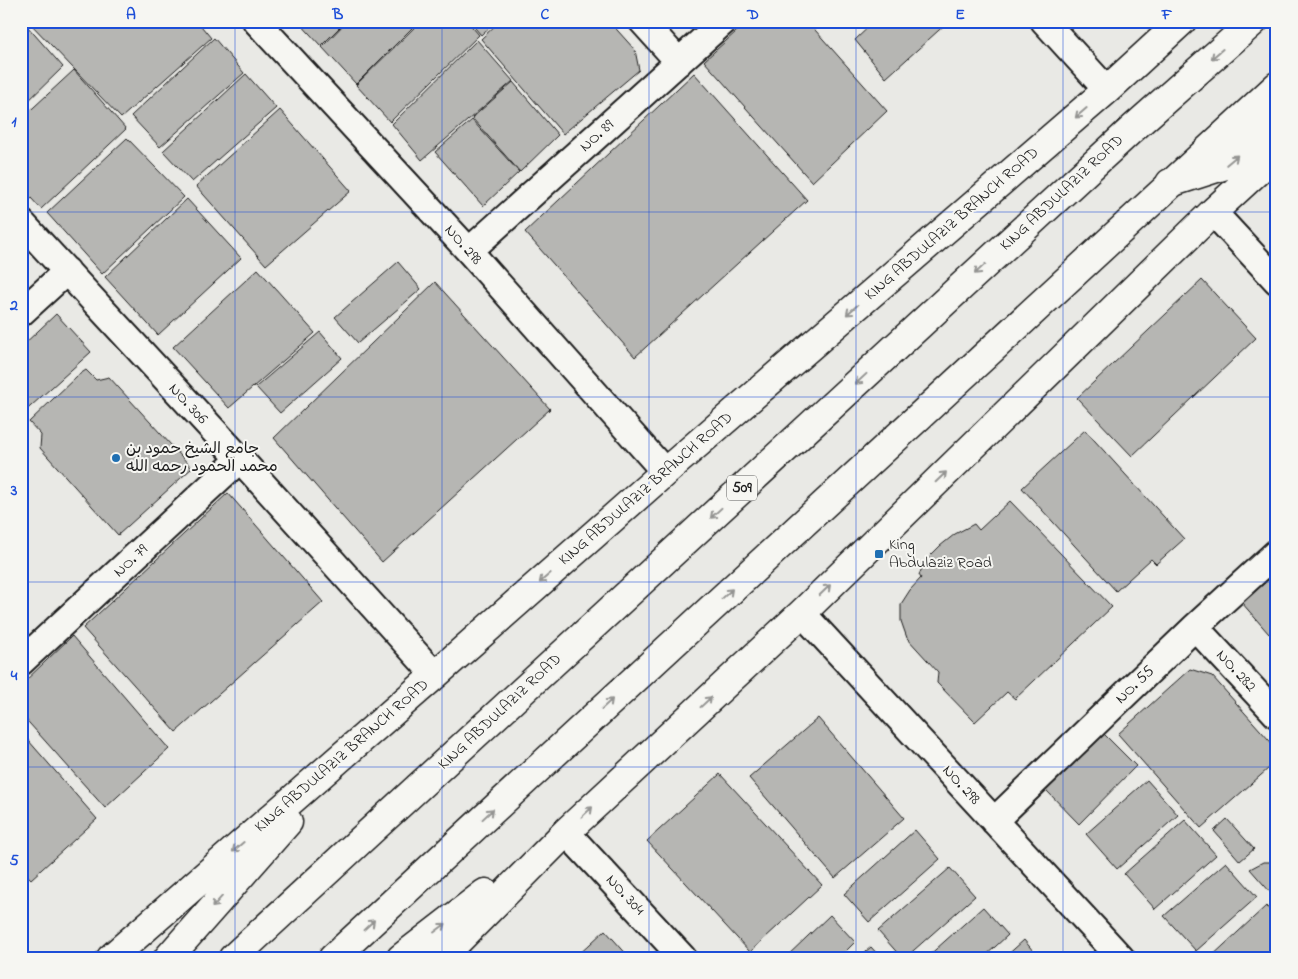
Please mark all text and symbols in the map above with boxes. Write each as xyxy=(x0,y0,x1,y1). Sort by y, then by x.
text: A xyxy=(126,3,136,27)
text: B xyxy=(332,3,344,27)
text: C xyxy=(541,3,550,27)
text: D xyxy=(746,3,759,27)
text: E xyxy=(955,3,965,27)
text: F xyxy=(1161,3,1173,27)
one-way arrow xyxy=(1211,48,1224,59)
one-way arrow xyxy=(1074,107,1087,118)
text: 1 xyxy=(11,110,17,134)
street label: NO. 89 xyxy=(574,114,620,158)
street label: KING ABDULAZIZ ROAD xyxy=(995,129,1129,257)
street label: KING ABDULAZIZ BRANCH ROAD xyxy=(860,141,1044,307)
one-way arrow xyxy=(1225,154,1238,165)
street label: NO. 298 xyxy=(438,219,488,271)
one-way arrow xyxy=(974,263,987,275)
text: 2 xyxy=(9,294,18,318)
one-way arrow xyxy=(845,304,858,316)
one-way arrow xyxy=(855,373,867,385)
street label: NO. 306 xyxy=(162,378,214,430)
street label: KING ABDULAZIZ BRANCH ROAD xyxy=(554,406,738,572)
place label: جامع الشيخ حمود بن محمد الحمود رحمه الله xyxy=(126,437,278,479)
marker: جامع الشيخ حمود بن محمد الحمود رحمه الله xyxy=(110,452,122,464)
one-way arrow xyxy=(935,471,948,483)
road number: 509 xyxy=(727,476,757,500)
text: 3 xyxy=(10,479,18,503)
one-way arrow xyxy=(709,507,722,519)
place label: King Abdulaziz Road xyxy=(889,533,992,575)
street label: NO. 79 xyxy=(108,538,154,583)
marker: King Abdulaziz Road xyxy=(873,548,885,560)
one-way arrow xyxy=(538,572,551,584)
one-way arrow xyxy=(819,584,831,597)
one-way arrow xyxy=(720,588,733,599)
street label: NO. 282 xyxy=(1210,644,1262,698)
street label: KING ABDULAZIZ ROAD xyxy=(433,648,567,776)
street label: NO. 55 xyxy=(1110,660,1160,710)
text: 4 xyxy=(10,664,18,688)
street label: KING ABDULAZIZ BRANCH ROAD xyxy=(250,673,434,839)
one-way arrow xyxy=(700,696,713,708)
one-way arrow xyxy=(601,698,614,710)
street label: NO. 298 xyxy=(936,759,986,811)
one-way arrow xyxy=(581,806,594,818)
one-way arrow xyxy=(482,808,494,820)
one-way arrow xyxy=(232,841,245,852)
text: 5 xyxy=(9,849,19,873)
street label: NO. 304 xyxy=(600,869,651,921)
one-way arrow xyxy=(211,896,223,909)
one-way arrow xyxy=(362,919,375,931)
one-way arrow xyxy=(433,923,447,933)

